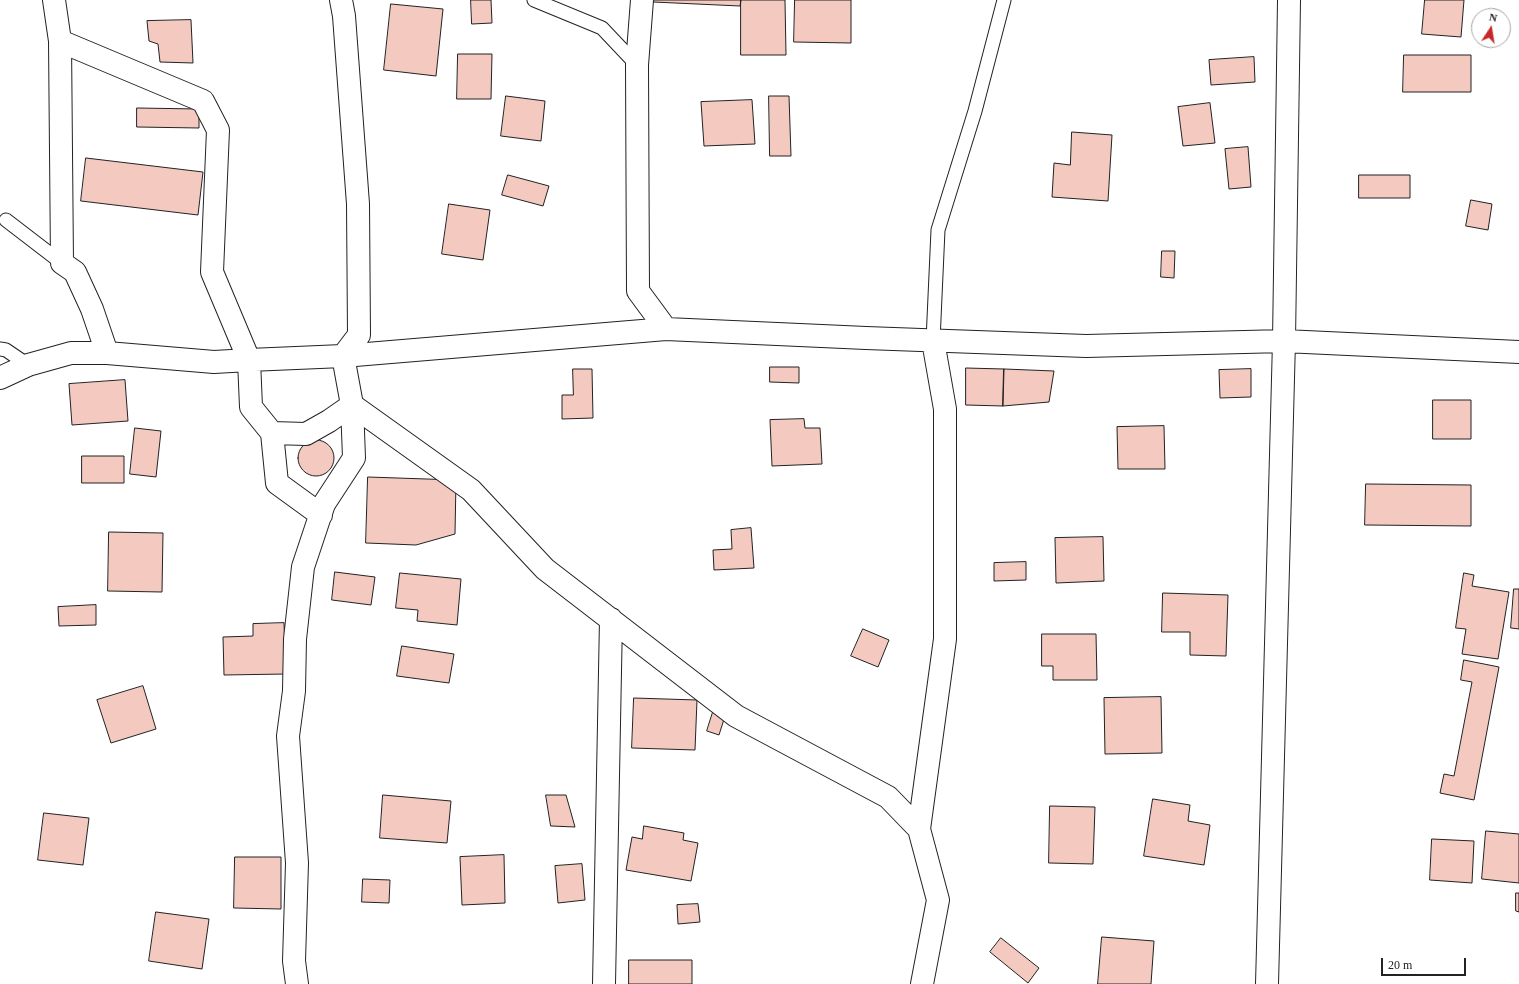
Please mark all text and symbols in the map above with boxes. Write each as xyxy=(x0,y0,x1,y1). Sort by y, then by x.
north arrow xyxy=(1471,8,1511,48)
text: N xyxy=(1488,11,1498,24)
scale bar xyxy=(1383,950,1468,976)
text: 20 m xyxy=(1388,958,1412,972)

